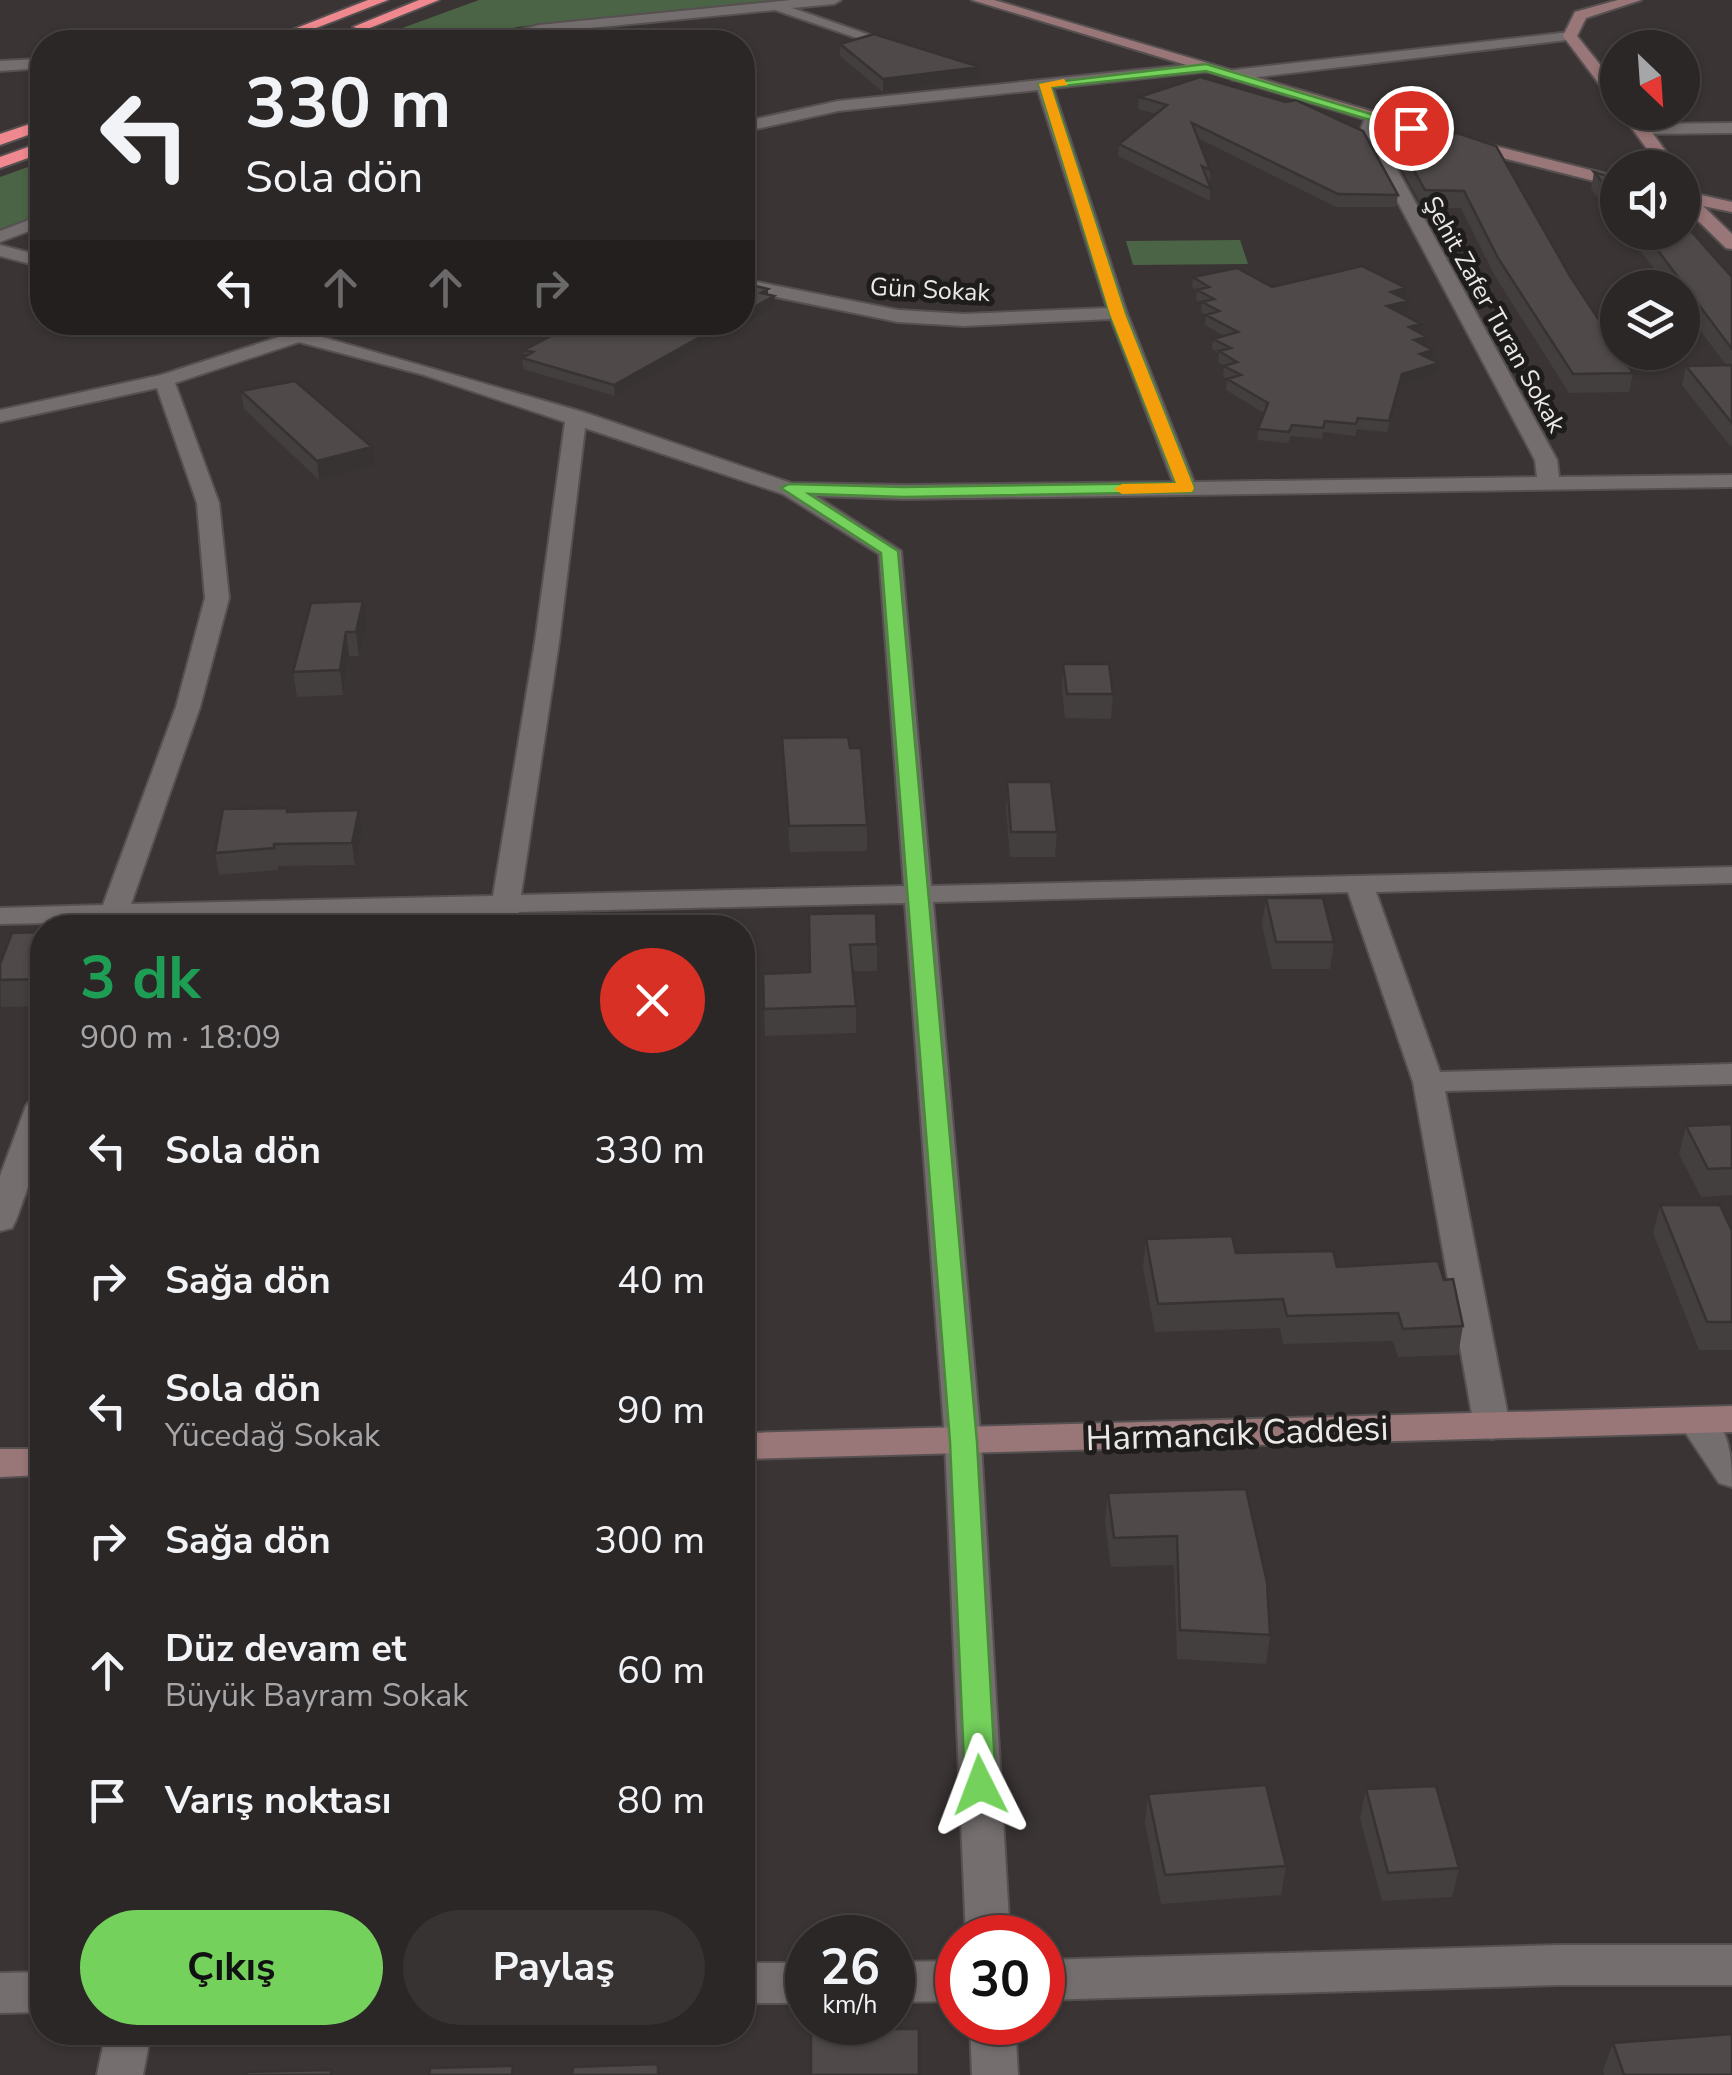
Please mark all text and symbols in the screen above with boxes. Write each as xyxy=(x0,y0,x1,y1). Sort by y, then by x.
north arrow xyxy=(1600,30,1700,130)
map controls xyxy=(1600,30,1700,370)
text: 330 m xyxy=(245,56,451,152)
icon: left xyxy=(80,70,210,200)
pin xyxy=(1369,86,1454,171)
icon: arrive xyxy=(1384,101,1439,156)
text: Sola dön xyxy=(245,147,423,208)
button: sound xyxy=(1600,150,1700,250)
street label: Şehit Zafer Turan Sokak xyxy=(1415,190,1574,439)
icon: left xyxy=(208,260,263,315)
icon: ahead xyxy=(313,260,368,315)
icon: ahead xyxy=(418,260,473,315)
icon: right xyxy=(523,260,578,315)
street label: Gün Sokak xyxy=(869,270,991,310)
button: layers xyxy=(1600,270,1700,370)
text: 3 dk xyxy=(80,937,200,1019)
button: close xyxy=(600,948,705,1053)
text: 900 m · 18:09 xyxy=(80,1016,281,1059)
icon: left xyxy=(80,1123,135,1178)
text: Sola dön xyxy=(165,1125,321,1176)
text: 330 m xyxy=(594,1125,705,1176)
icon: right xyxy=(80,1253,135,1308)
text: Sağa dön xyxy=(165,1255,331,1306)
text: 40 m xyxy=(617,1255,705,1306)
text: Sola dön xyxy=(165,1363,321,1414)
icon: left xyxy=(80,1383,135,1438)
text: 90 m xyxy=(617,1385,705,1436)
street label: Harmancık Caddesi xyxy=(1085,1405,1389,1462)
text: Yücedağ Sokak xyxy=(165,1414,380,1457)
icon: right xyxy=(80,1513,135,1568)
text: Sağa dön xyxy=(165,1515,331,1566)
text: 300 m xyxy=(594,1515,705,1566)
text: Düz devam et xyxy=(165,1623,406,1674)
icon: ahead xyxy=(80,1643,135,1698)
text: 60 m xyxy=(617,1645,705,1696)
text: Büyük Bayram Sokak xyxy=(165,1674,468,1717)
position arrow xyxy=(928,1733,1032,1837)
icon: arrive xyxy=(80,1773,135,1828)
text: Varış noktası xyxy=(165,1775,392,1826)
text: 80 m xyxy=(617,1775,705,1826)
button: Çıkış xyxy=(80,1910,383,2025)
button: Paylaş xyxy=(403,1910,705,2025)
speed limit sign: 30 xyxy=(935,1915,1065,2045)
text: 26 xyxy=(820,1933,880,2002)
text: km/h xyxy=(822,1988,878,2022)

